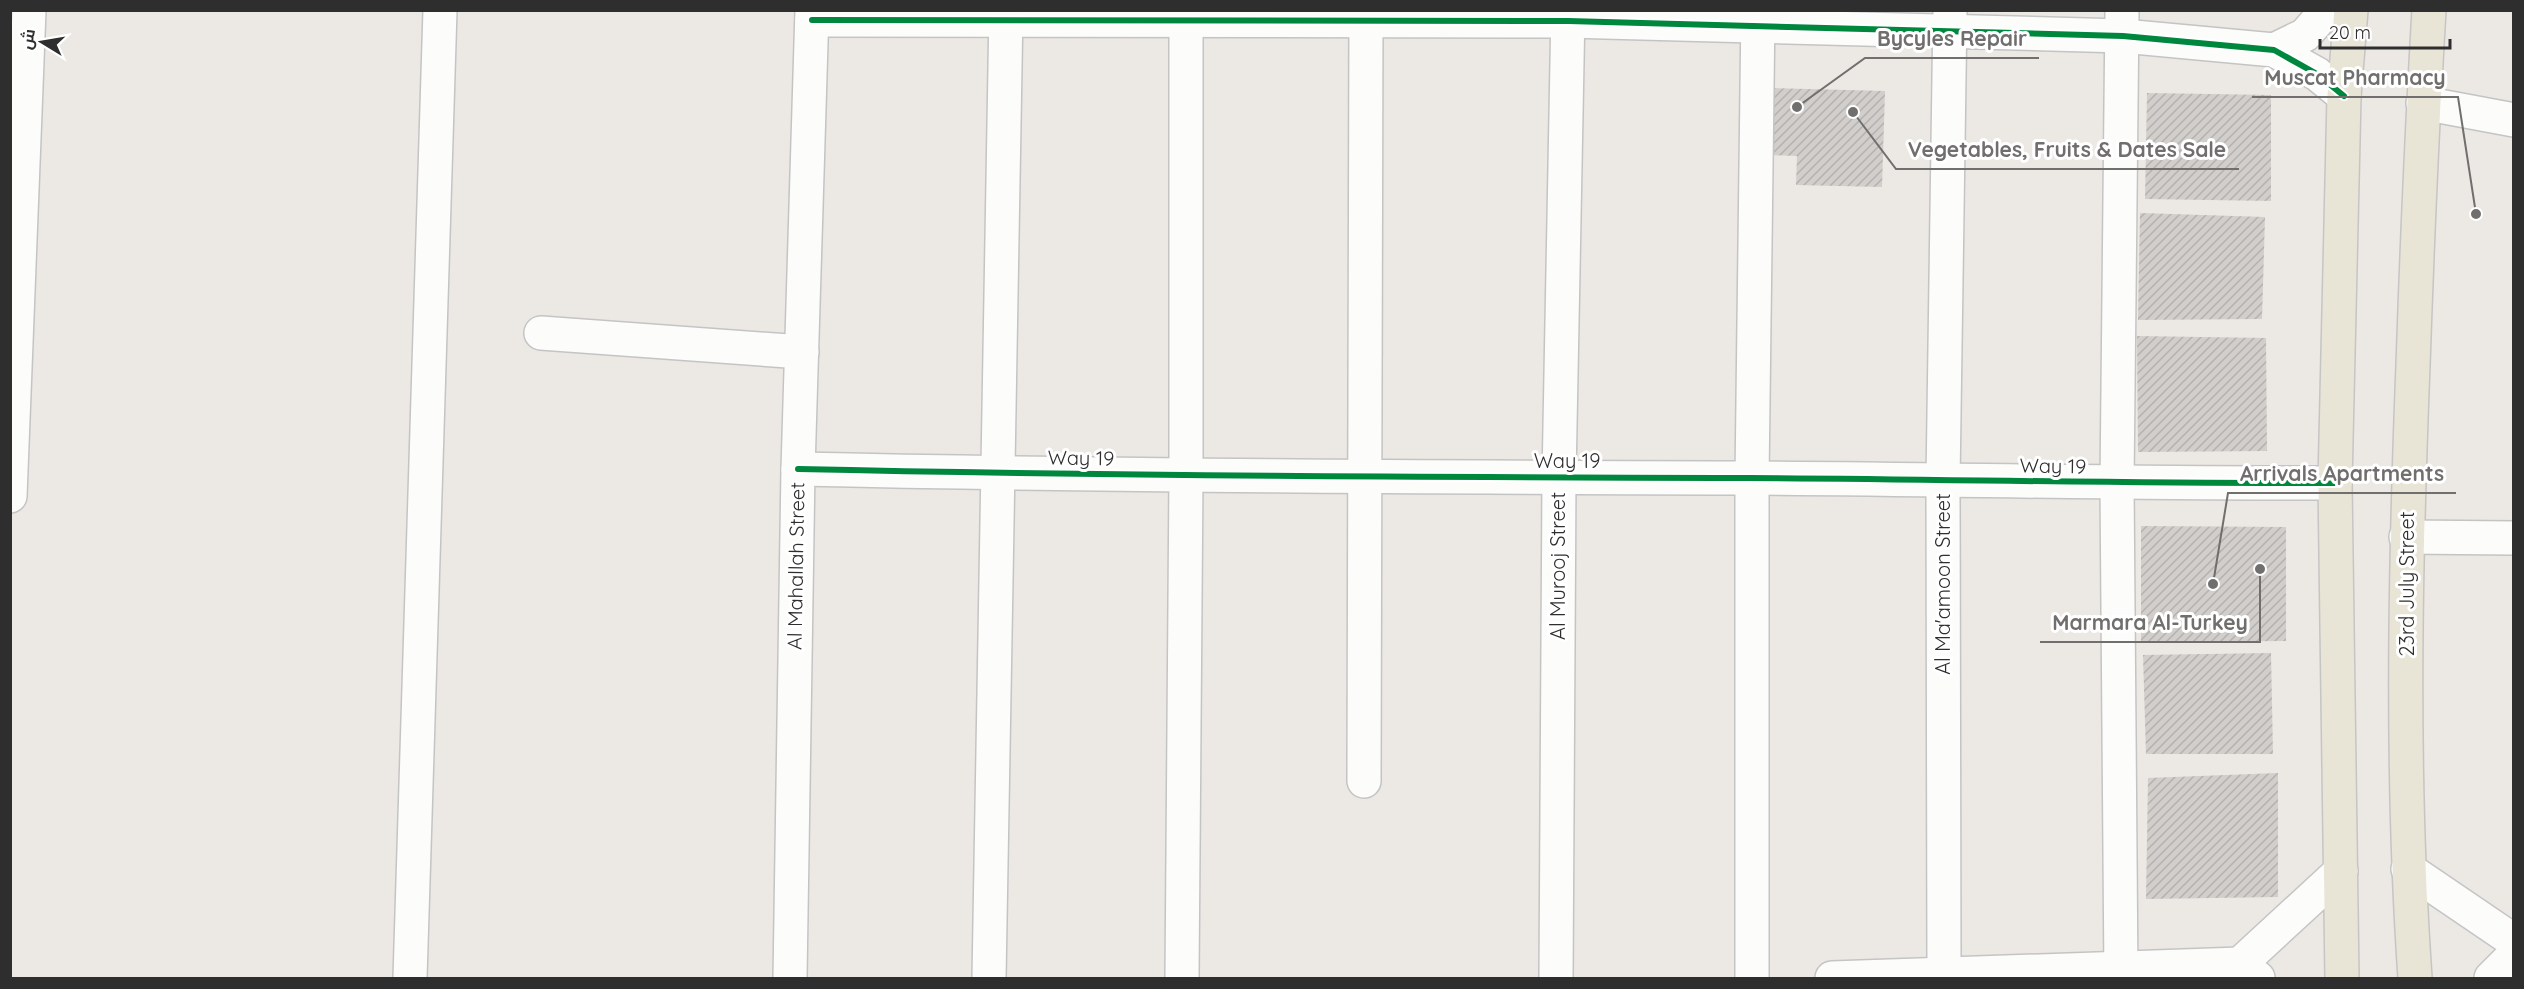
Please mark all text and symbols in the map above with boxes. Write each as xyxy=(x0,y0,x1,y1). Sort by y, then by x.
north arrow xyxy=(12,12,72,72)
scale bar xyxy=(2320,12,2450,50)
callout: Bycyles Repair xyxy=(1865,19,2039,58)
text: 20 m xyxy=(2329,21,2371,44)
text: Bycyles Repair xyxy=(1877,25,2027,51)
text: ش xyxy=(16,27,39,51)
callout: Muscat Pharmacy xyxy=(2252,58,2458,97)
text: Muscat Pharmacy xyxy=(2264,64,2446,90)
callout: Vegetables, Fruits & Dates Sale xyxy=(1896,130,2239,169)
text: Vegetables, Fruits & Dates Sale xyxy=(1908,136,2226,162)
street label: Way 19 xyxy=(1047,444,1115,471)
street label: Way 19 xyxy=(1534,448,1600,473)
street label: Way 19 xyxy=(2019,452,2087,479)
callout: Arrivals Apartments xyxy=(2228,454,2456,493)
text: Arrivals Apartments xyxy=(2240,460,2444,486)
street label: Al Mahallah Street xyxy=(782,482,809,650)
street label: Al Murooj Street xyxy=(1545,492,1570,640)
street label: Al Ma'amoon Street xyxy=(1930,493,1955,675)
street label: 23rd July Street xyxy=(2394,511,2419,657)
callout: Marmara Al-Turkey xyxy=(2040,603,2260,642)
text: Marmara Al-Turkey xyxy=(2052,609,2248,635)

